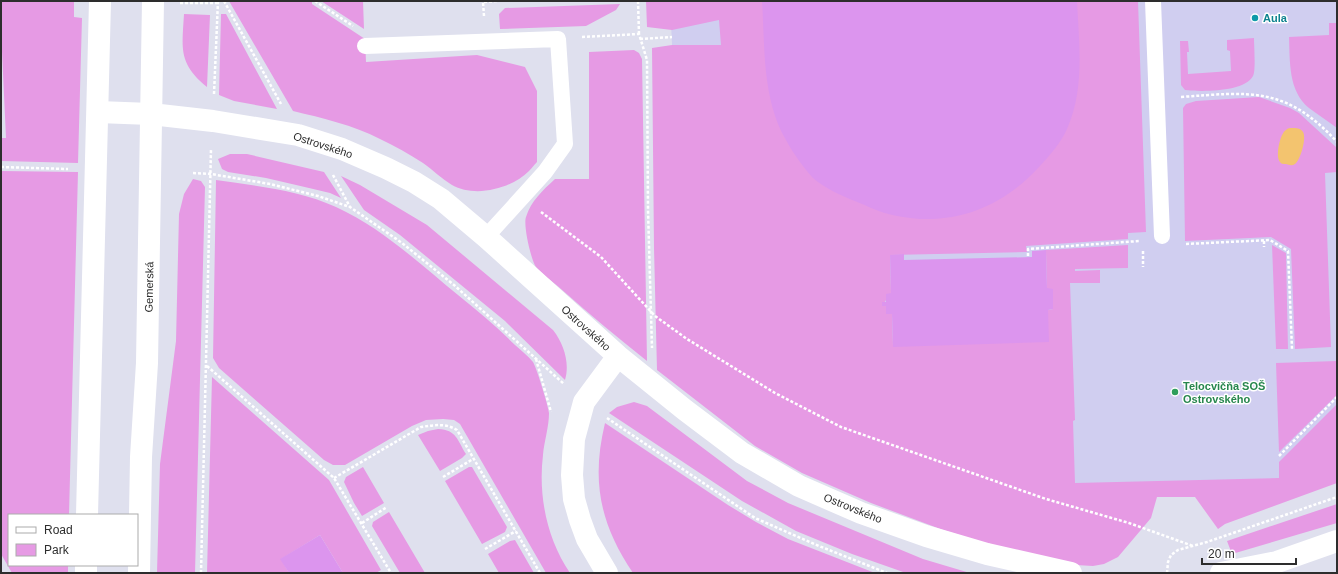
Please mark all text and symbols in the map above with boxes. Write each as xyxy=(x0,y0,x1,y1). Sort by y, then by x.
place label: Aula xyxy=(1263,12,1288,24)
marker: Aula xyxy=(1250,13,1260,23)
street label: Ostrovského xyxy=(292,130,354,160)
street label: Gemerská xyxy=(143,261,155,312)
street label: Ostrovského xyxy=(559,303,613,353)
place label: Telocvičňa SOŠ Ostrovského xyxy=(1183,380,1265,405)
marker: Telocvičňa SOŠ Ostrovského xyxy=(1170,387,1180,397)
street label: Ostrovského xyxy=(822,491,884,525)
legend xyxy=(8,514,138,566)
text: Road xyxy=(44,523,73,537)
scale bar xyxy=(1202,540,1296,566)
text: Park xyxy=(44,543,70,557)
text: 20 m xyxy=(1208,547,1235,561)

